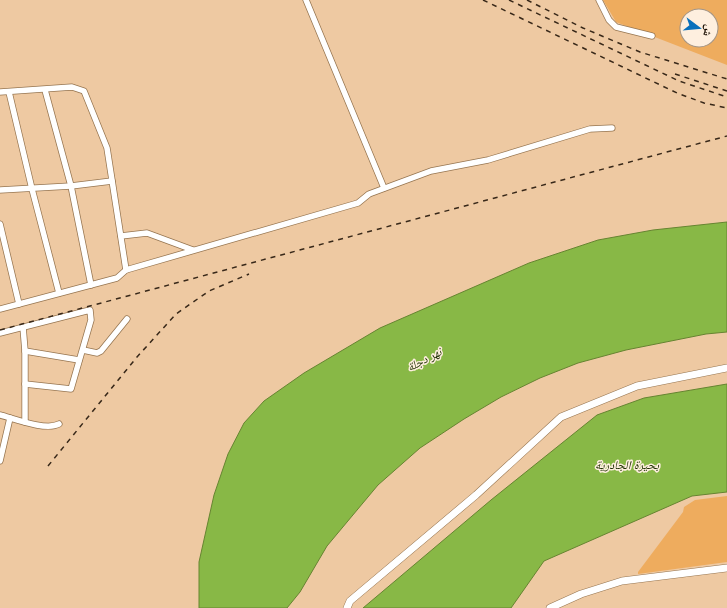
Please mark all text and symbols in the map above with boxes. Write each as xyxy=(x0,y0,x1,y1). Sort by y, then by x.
north arrow xyxy=(679,8,719,48)
text: ش xyxy=(699,23,717,39)
water label: نهر دجلة xyxy=(404,343,446,374)
water label: بحيرة الجادرية xyxy=(595,457,660,472)

